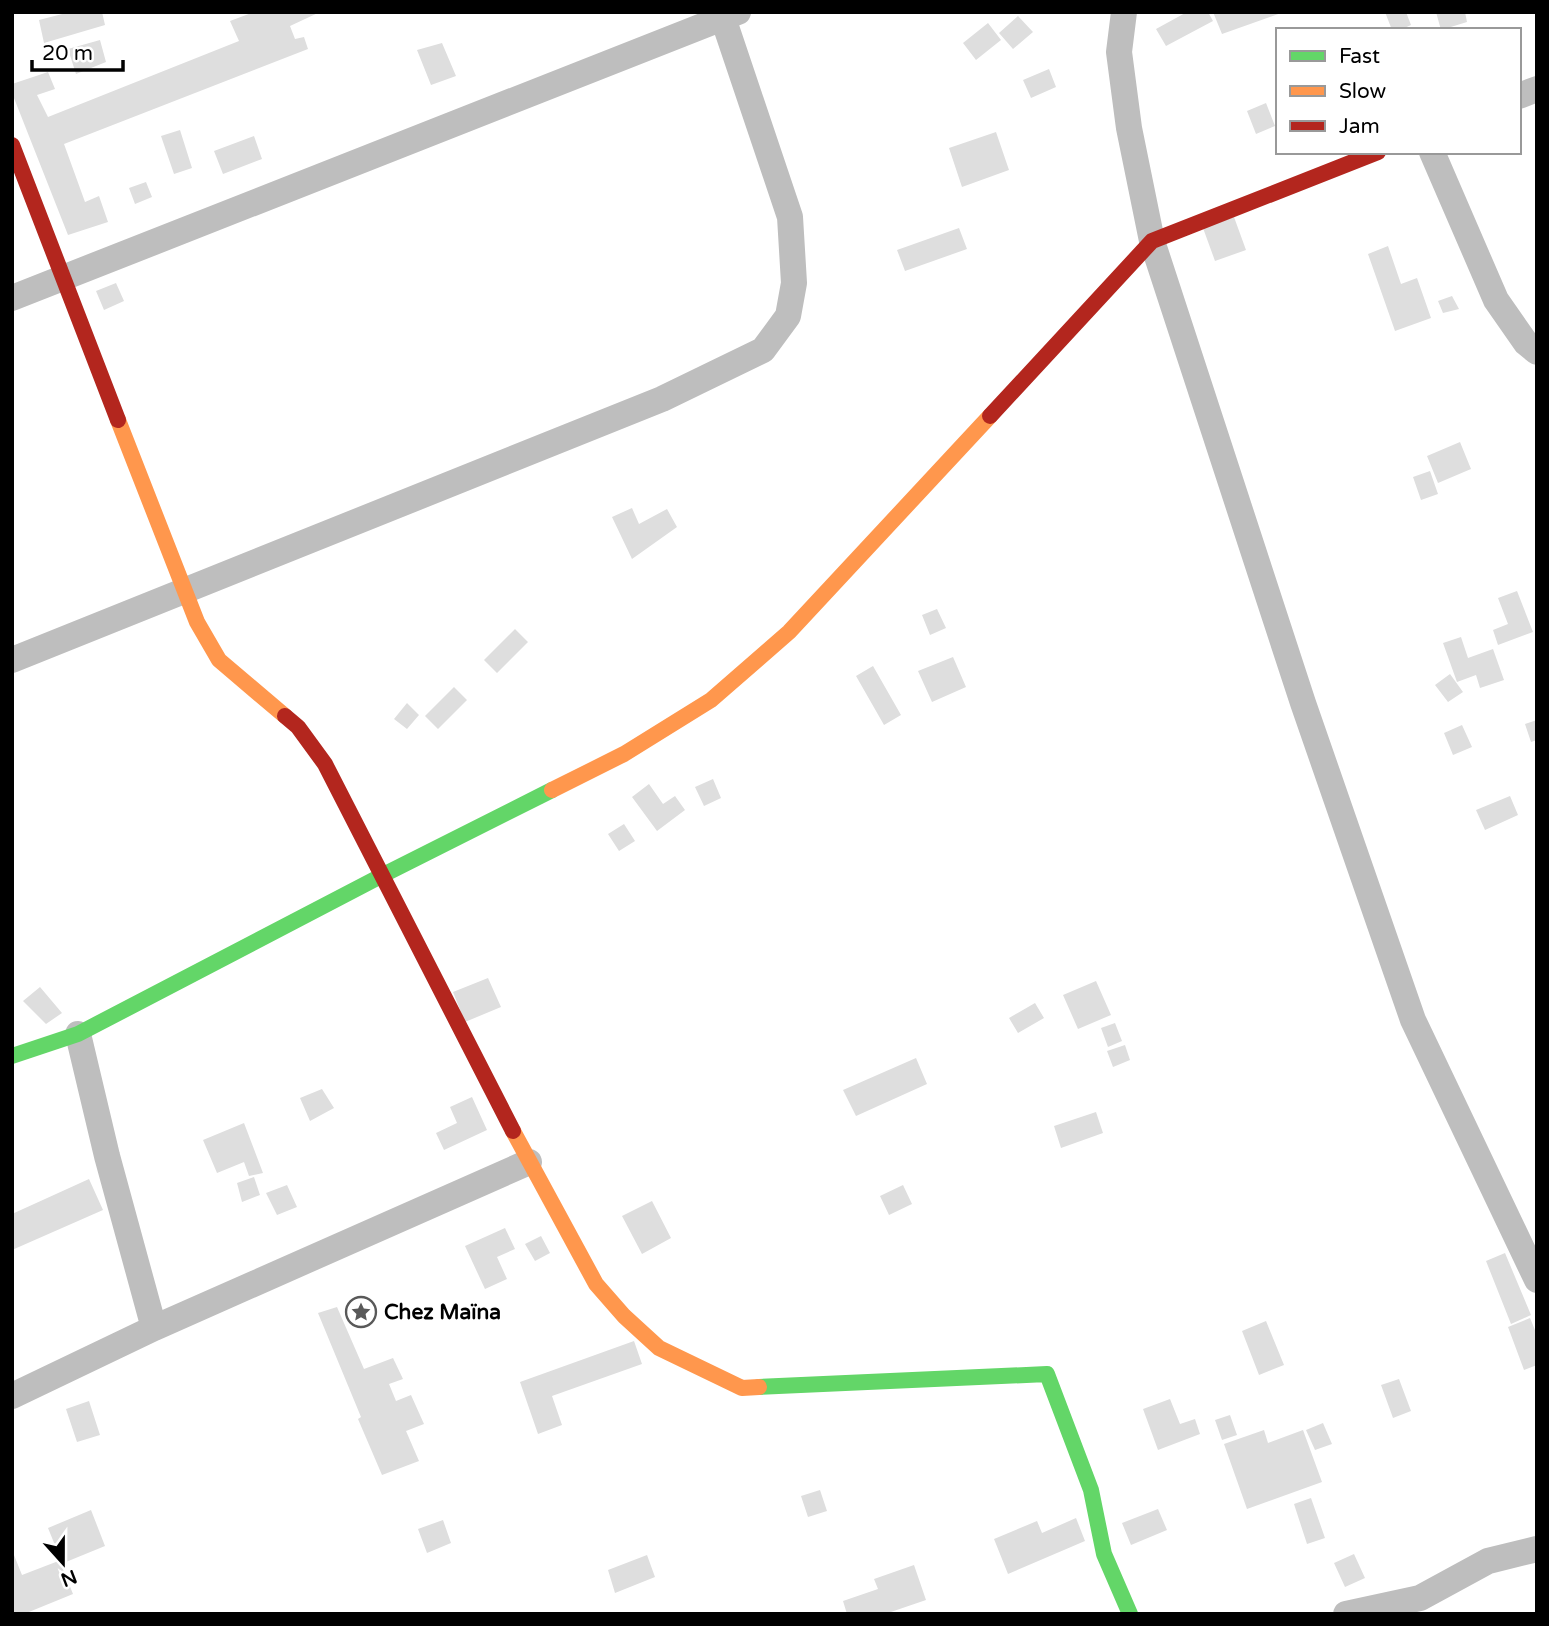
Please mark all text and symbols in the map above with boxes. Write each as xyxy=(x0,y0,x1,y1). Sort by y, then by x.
scale bar xyxy=(32,28,122,72)
legend xyxy=(1276,28,1521,154)
text: 20 m xyxy=(42,41,93,66)
text: Fast xyxy=(1339,44,1380,69)
text: Slow xyxy=(1339,79,1387,104)
text: Jam xyxy=(1339,114,1380,139)
place icon: Chez Maïna xyxy=(344,1295,378,1329)
place label: Chez Maïna xyxy=(384,1300,501,1325)
north arrow xyxy=(28,1528,98,1598)
text: N xyxy=(58,1565,80,1591)

